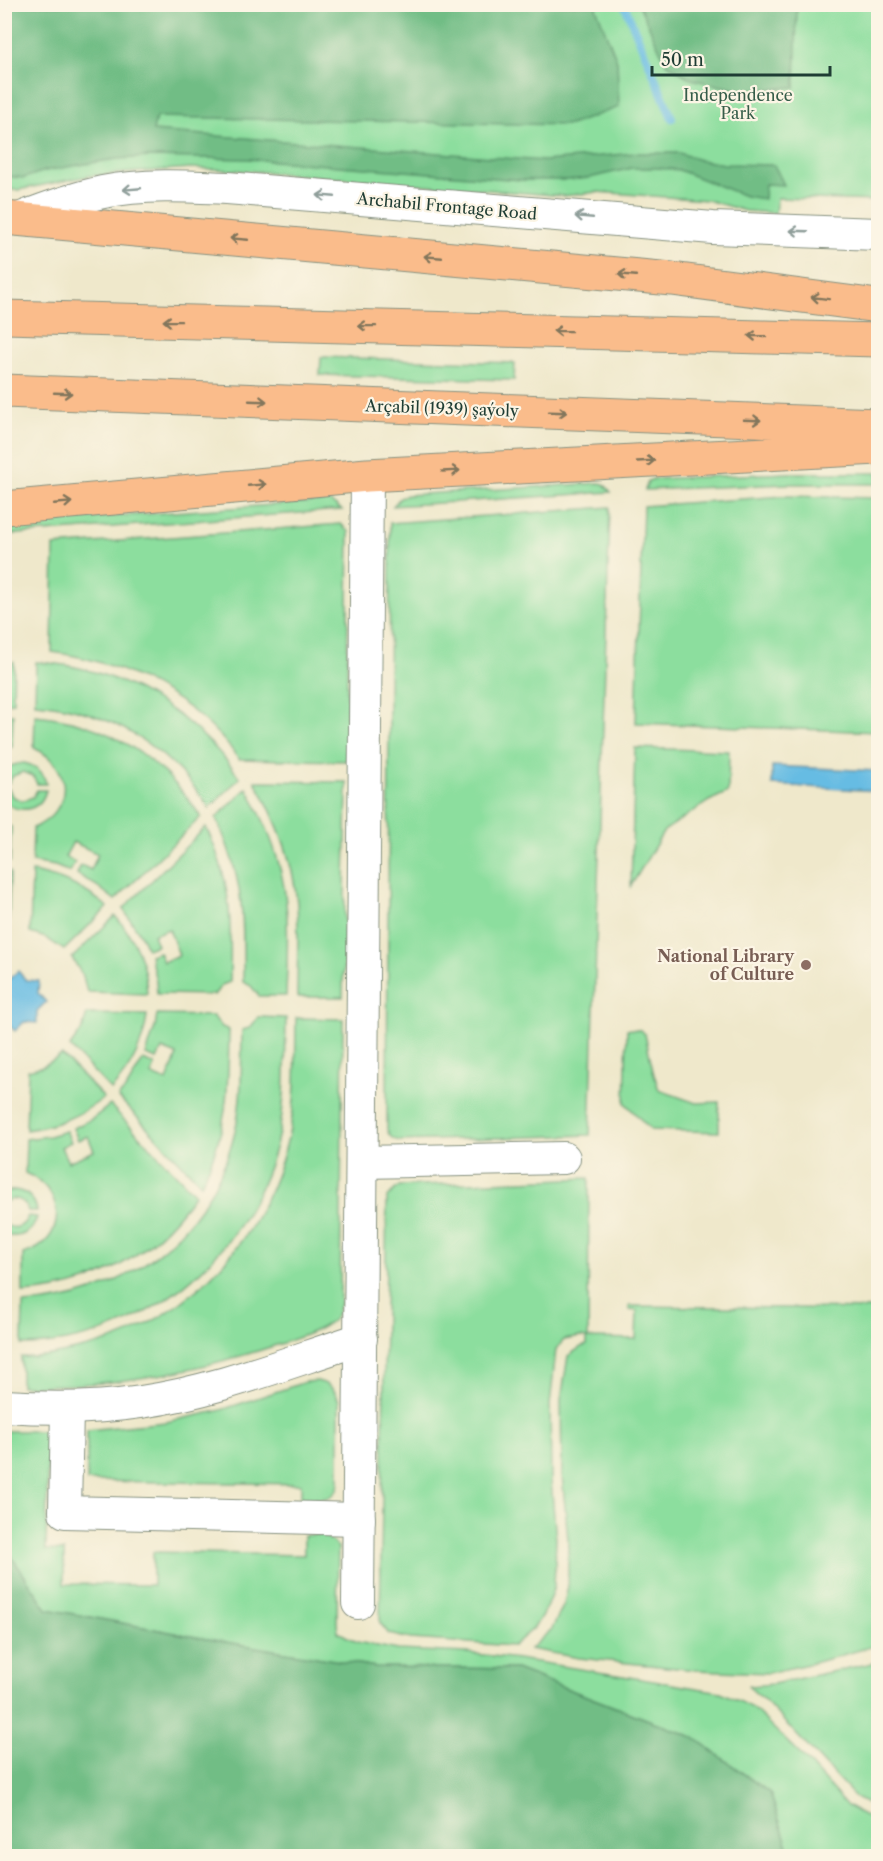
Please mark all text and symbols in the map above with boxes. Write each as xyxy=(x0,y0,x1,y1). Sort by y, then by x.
scale bar xyxy=(652,39,830,77)
text: 50 m xyxy=(661,49,704,71)
park label: Independence Park xyxy=(683,85,793,123)
one-way arrow xyxy=(122,184,142,195)
street label: Archabil Frontage Road xyxy=(355,188,538,224)
one-way arrow xyxy=(317,190,337,201)
one-way arrow xyxy=(574,211,594,222)
one-way arrow xyxy=(790,226,810,237)
one-way arrow xyxy=(229,233,249,244)
one-way arrow xyxy=(423,251,443,262)
one-way arrow xyxy=(617,269,637,280)
one-way arrow xyxy=(811,292,831,303)
one-way arrow xyxy=(163,316,183,327)
one-way arrow xyxy=(358,321,378,332)
one-way arrow xyxy=(553,326,573,337)
one-way arrow xyxy=(748,331,768,342)
one-way arrow xyxy=(52,388,72,399)
one-way arrow xyxy=(247,395,267,406)
street label: Arçabil (1939) şaýoly xyxy=(364,395,520,421)
one-way arrow xyxy=(547,407,567,418)
one-way arrow xyxy=(742,414,762,425)
one-way arrow xyxy=(636,456,656,467)
one-way arrow xyxy=(441,465,461,476)
one-way arrow xyxy=(246,479,266,490)
one-way arrow xyxy=(52,497,72,508)
place label: National Library of Culture xyxy=(657,946,795,984)
marker: National Library of Culture xyxy=(799,958,813,972)

